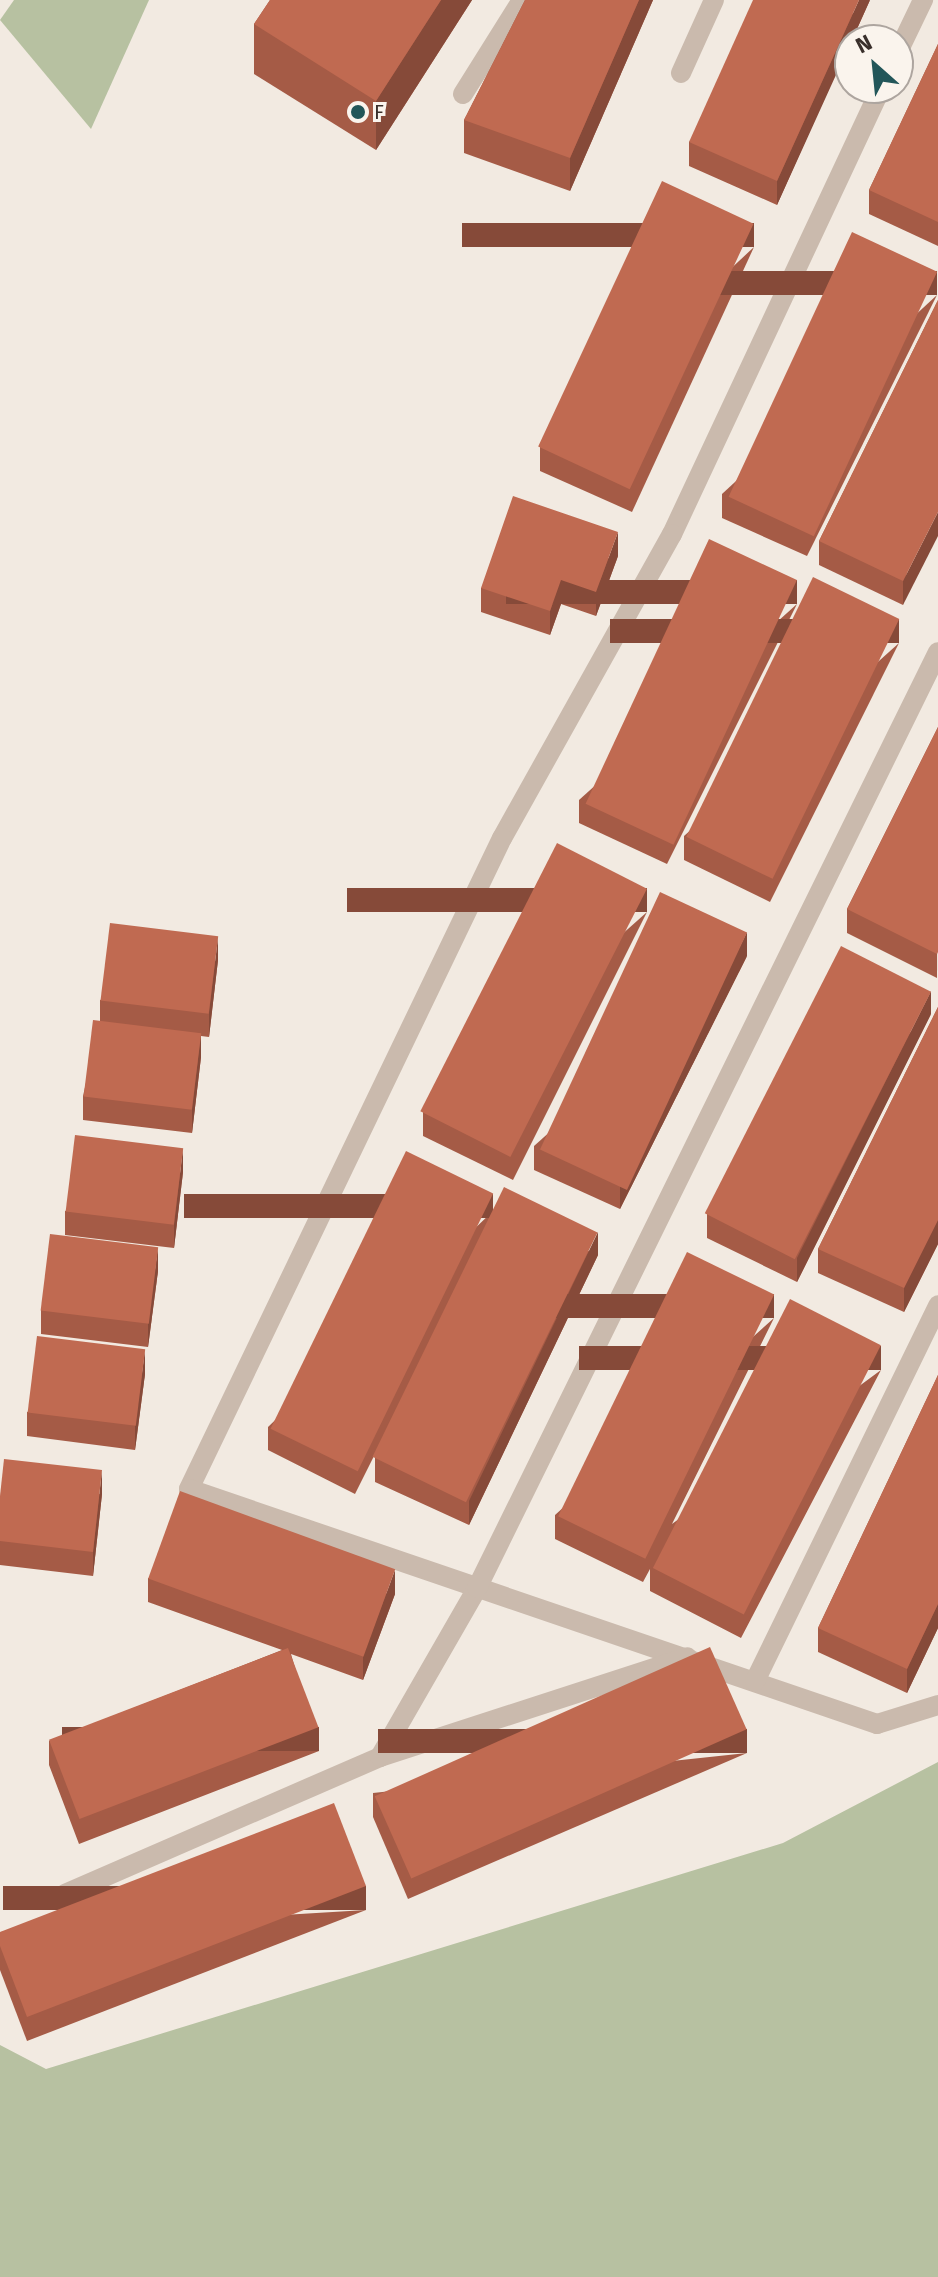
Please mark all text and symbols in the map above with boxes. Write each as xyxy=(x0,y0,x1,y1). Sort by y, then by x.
north arrow xyxy=(834,24,914,104)
text: N xyxy=(851,29,876,59)
place label: F xyxy=(374,100,384,124)
marker: F xyxy=(349,103,367,121)

